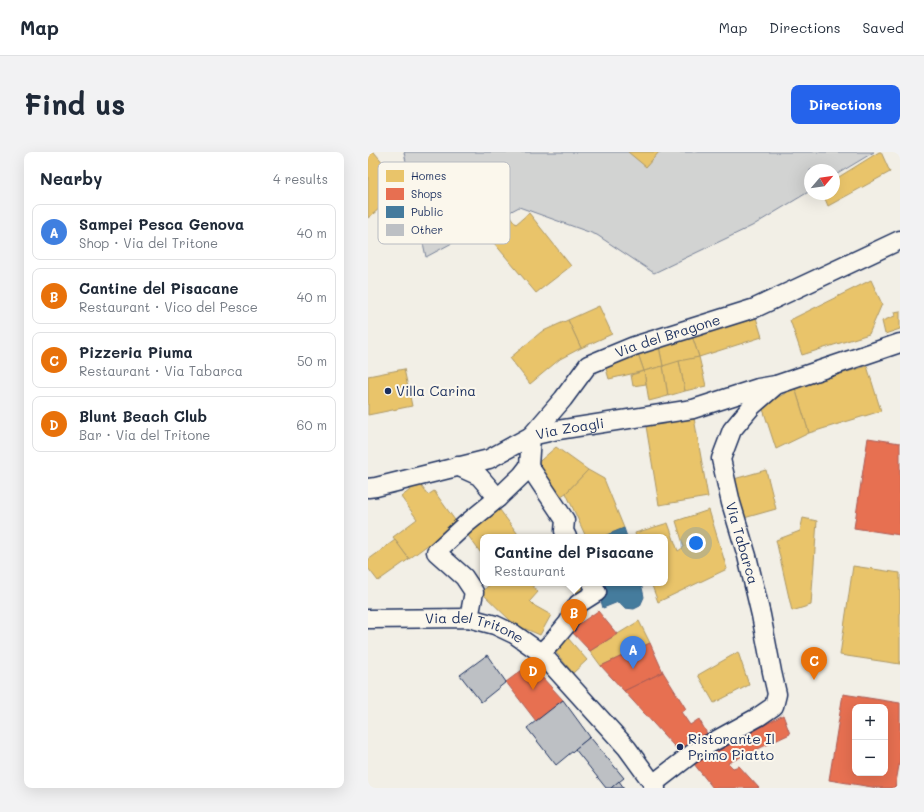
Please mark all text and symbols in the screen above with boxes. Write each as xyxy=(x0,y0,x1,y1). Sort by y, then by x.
text: Map xyxy=(20,15,59,40)
text: Map xyxy=(719,18,747,37)
text: Directions xyxy=(769,18,840,37)
text: Saved xyxy=(862,18,904,37)
button: Directions xyxy=(791,85,900,124)
text: Find us xyxy=(24,86,125,122)
legend xyxy=(378,162,510,244)
north arrow xyxy=(804,164,840,200)
text: Nearby xyxy=(40,167,102,189)
text: Homes xyxy=(411,168,446,183)
text: 4 results xyxy=(273,170,328,187)
text: Shops xyxy=(411,186,442,201)
text: Public xyxy=(411,204,443,219)
text: Sampei Pesca Genova xyxy=(79,214,244,234)
text: Other xyxy=(411,222,443,237)
text: A xyxy=(49,224,59,241)
text: 40 m xyxy=(297,224,327,241)
text: Shop · Via del Tritone xyxy=(79,234,218,251)
text: Cantine del Pisacane xyxy=(79,278,238,298)
text: B xyxy=(50,288,58,305)
text: 40 m xyxy=(297,288,327,305)
text: Restaurant · Vico del Pesce xyxy=(79,298,258,315)
street label: Via del Bragone xyxy=(612,310,722,362)
text: Pizzeria Piuma xyxy=(79,342,193,362)
text: C xyxy=(49,352,59,369)
text: 50 m xyxy=(297,352,327,369)
text: Restaurant · Via Tabarca xyxy=(79,362,243,379)
place label: Villa Carina xyxy=(396,381,476,400)
marker: Villa Carina xyxy=(383,386,393,396)
text: Blunt Beach Club xyxy=(79,406,207,426)
street label: Via Zoagli xyxy=(534,413,605,444)
text: D xyxy=(49,416,59,433)
text: 60 m xyxy=(297,416,327,433)
text: Bar · Via del Tritone xyxy=(79,426,210,443)
street label: Via Tabarca xyxy=(722,500,763,586)
your location xyxy=(686,533,706,553)
popup xyxy=(480,534,668,586)
text: Cantine del Pisacane xyxy=(494,542,654,562)
text: Restaurant xyxy=(494,562,566,579)
pin: B xyxy=(561,599,587,632)
street label: Via del Tritone xyxy=(425,608,528,647)
pin: A xyxy=(620,636,646,669)
pin: C xyxy=(801,647,827,680)
pin: D xyxy=(520,657,546,690)
map controls xyxy=(852,704,888,776)
button: + xyxy=(852,704,888,740)
place label: Ristorante Il Primo Piatto xyxy=(688,729,775,764)
button: − xyxy=(852,740,888,776)
marker: Ristorante Il Primo Piatto xyxy=(675,742,685,752)

